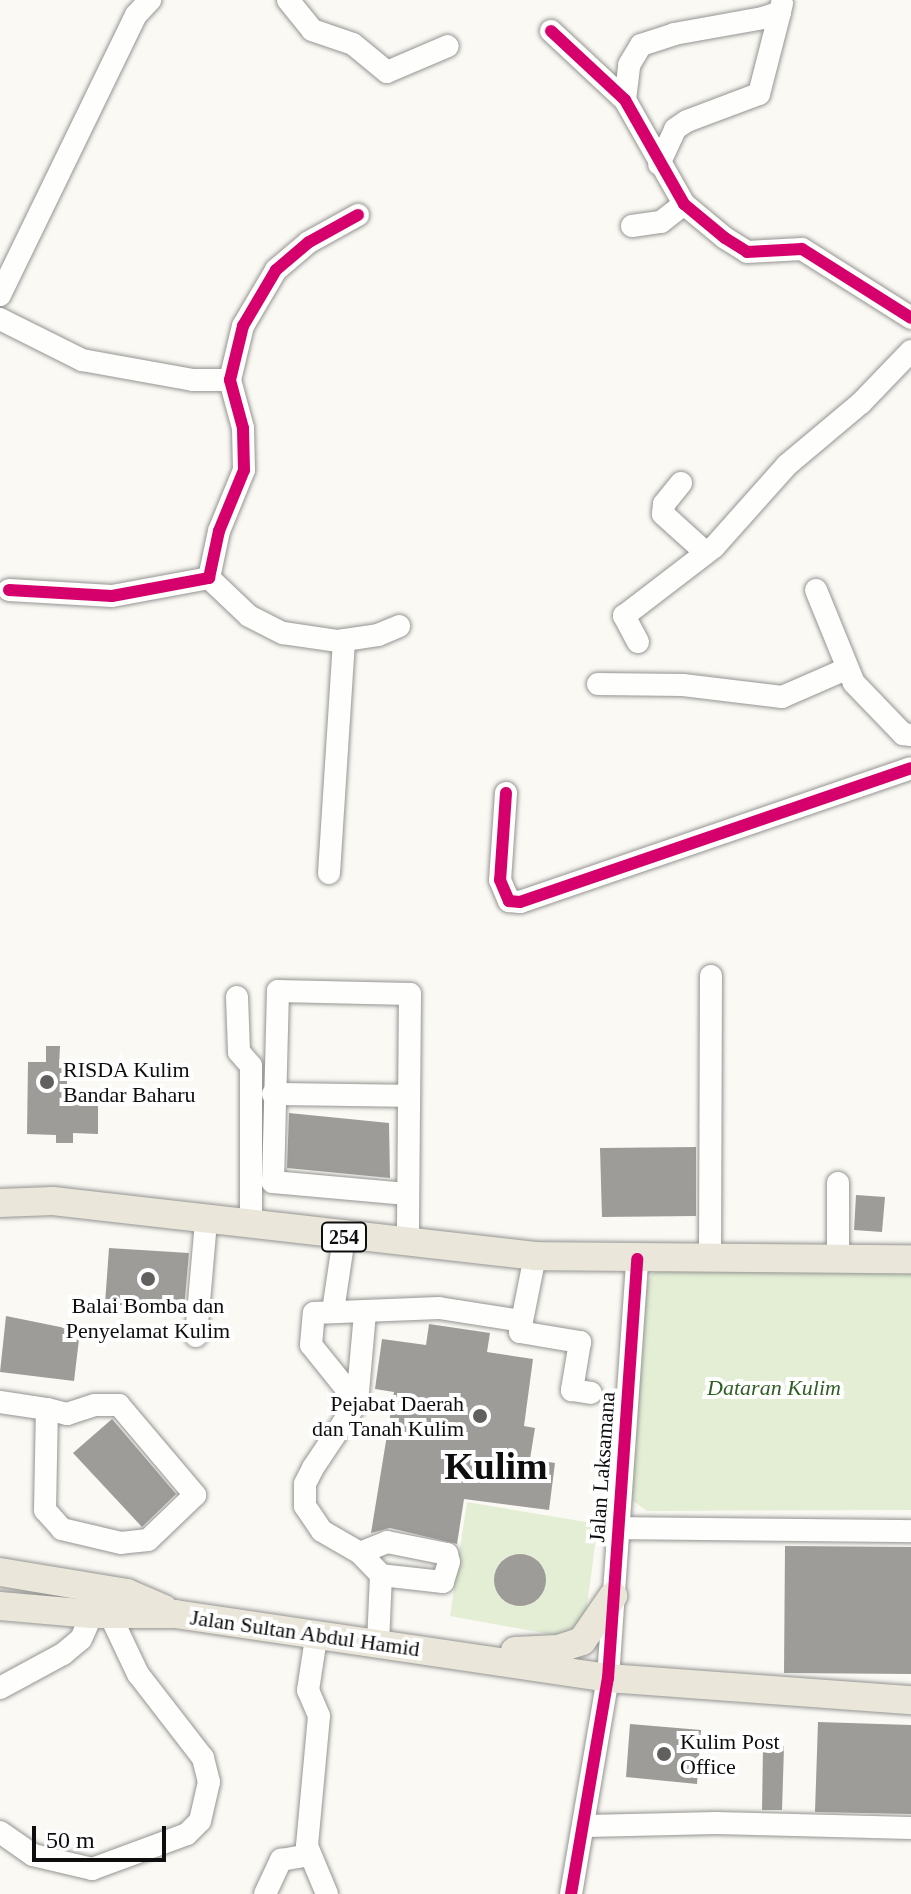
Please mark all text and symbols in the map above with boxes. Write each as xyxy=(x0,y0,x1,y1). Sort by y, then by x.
place label: RISDA Kulim Bandar Baharu xyxy=(63,1056,217,1108)
marker: RISDA Kulim Bandar Baharu xyxy=(38,1073,56,1091)
road number: 254 xyxy=(318,1221,370,1253)
marker: Balai Bomba dan Penyelamat Kulim xyxy=(139,1270,157,1288)
place label: Balai Bomba dan Penyelamat Kulim xyxy=(55,1292,241,1344)
park label: Dataran Kulim xyxy=(701,1375,847,1401)
street label: Jalan Laksamana xyxy=(583,1377,621,1557)
place label: Pejabat Daerah dan Tanah Kulim xyxy=(292,1390,464,1442)
marker: Pejabat Daerah dan Tanah Kulim xyxy=(471,1407,489,1425)
district label: Kulim xyxy=(441,1444,551,1490)
street label: Jalan Sultan Abdul Hamid xyxy=(172,1601,438,1665)
place label: Kulim Post Office xyxy=(680,1728,789,1780)
marker: Kulim Post Office xyxy=(655,1745,673,1763)
scale bar xyxy=(36,1810,170,1860)
text: 50 m xyxy=(46,1827,95,1853)

